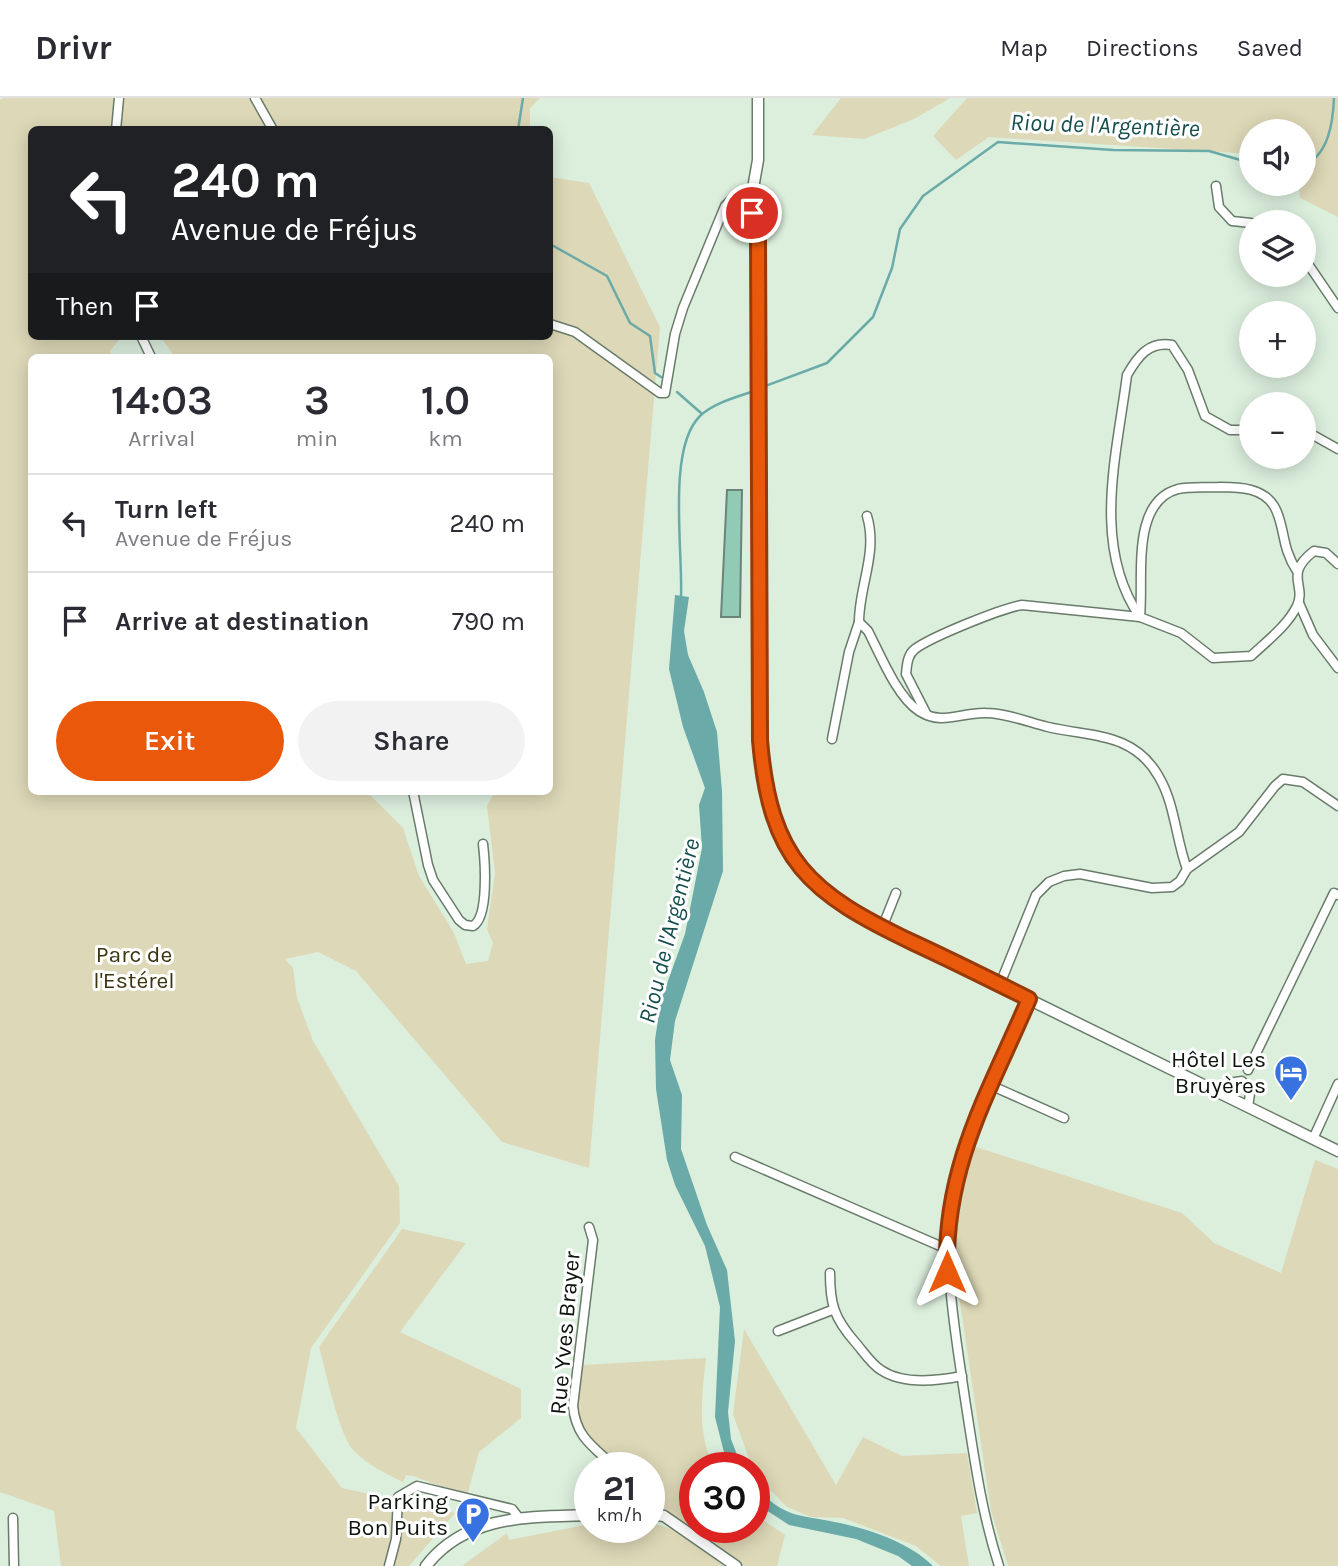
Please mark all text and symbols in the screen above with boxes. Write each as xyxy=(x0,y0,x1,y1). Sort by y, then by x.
text: Drivr xyxy=(35,29,112,67)
text: Map xyxy=(1000,34,1048,62)
text: Directions xyxy=(1086,34,1199,62)
text: Saved xyxy=(1237,34,1303,62)
water label: Riou de l'Argentière xyxy=(1010,108,1200,142)
map controls xyxy=(1239,119,1316,469)
button: sound xyxy=(1239,119,1316,196)
text: 240 m xyxy=(171,152,320,209)
icon: left xyxy=(56,154,147,245)
pin xyxy=(722,183,782,243)
icon: arrive xyxy=(733,194,771,232)
button: layers xyxy=(1239,210,1316,287)
text: Avenue de Fréjus xyxy=(171,211,418,248)
icon: arrive xyxy=(128,287,166,325)
text: Then xyxy=(56,291,114,322)
button: + xyxy=(1239,301,1316,378)
text: 14:03 xyxy=(111,375,213,425)
text: 3 xyxy=(304,375,330,425)
text: 1.0 xyxy=(421,375,470,425)
button: − xyxy=(1239,392,1316,469)
text: Arrival xyxy=(128,425,196,452)
text: min xyxy=(296,425,338,452)
text: km xyxy=(428,425,463,452)
text: Turn left xyxy=(115,494,217,525)
icon: left xyxy=(56,504,94,542)
text: 240 m xyxy=(449,508,525,539)
text: Avenue de Fréjus xyxy=(115,525,292,552)
icon: arrive xyxy=(56,602,94,640)
text: Arrive at destination xyxy=(115,606,369,637)
text: 790 m xyxy=(452,606,525,637)
button: Exit xyxy=(56,701,284,781)
button: Share xyxy=(298,701,525,781)
water label: Riou de l'Argentière xyxy=(633,836,705,1026)
park label: Parc de l'Estérel xyxy=(93,941,175,994)
place label: Hôtel Les Bruyères xyxy=(1171,1046,1266,1099)
hotel icon: Hôtel Les Bruyères xyxy=(1272,1053,1310,1102)
position arrow xyxy=(910,1235,984,1309)
street label: Rue Yves Brayer xyxy=(544,1250,586,1416)
speed limit sign: 30 xyxy=(679,1452,770,1543)
text: 21 xyxy=(603,1468,636,1509)
place label: Parking Bon Puits xyxy=(348,1488,448,1541)
parking icon: Parking Bon Puits xyxy=(454,1495,492,1544)
text: km/h xyxy=(597,1504,642,1526)

